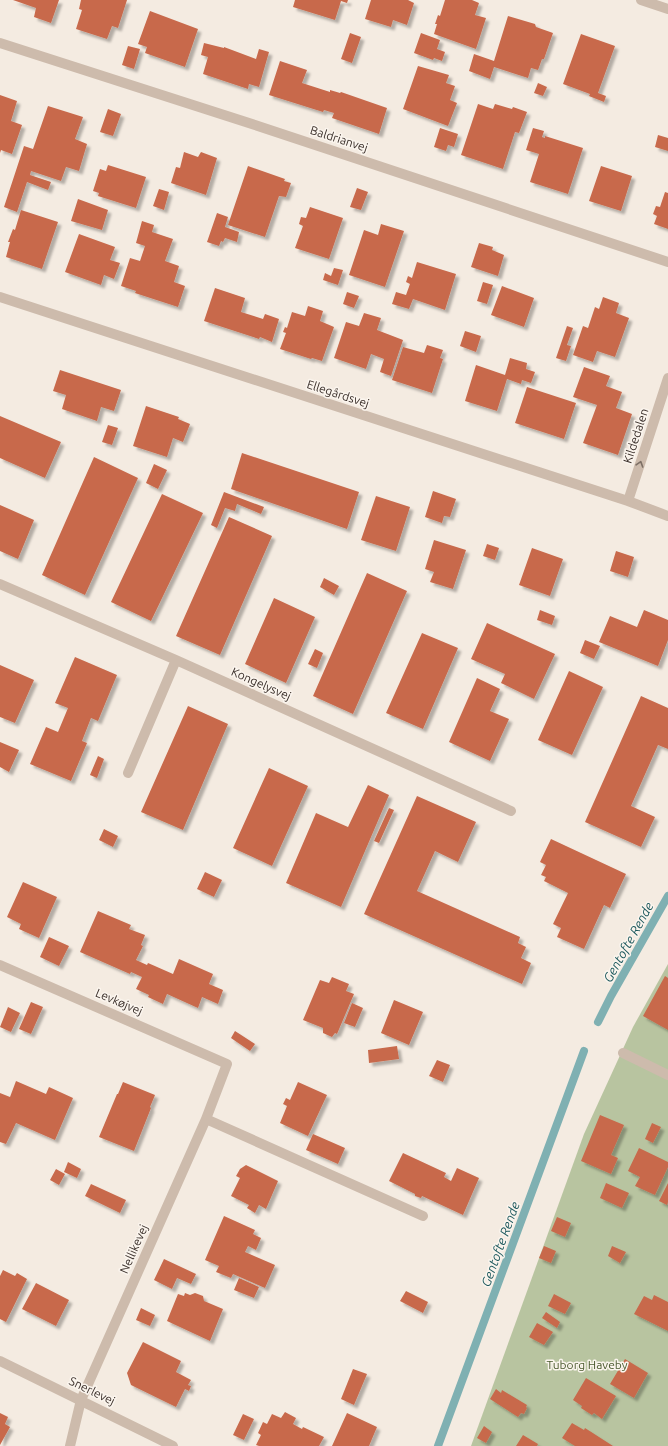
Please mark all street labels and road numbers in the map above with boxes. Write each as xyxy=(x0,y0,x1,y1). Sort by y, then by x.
street label: Baldrianvej xyxy=(309,123,370,154)
street label: Ellegårdsvej xyxy=(305,377,371,410)
street label: Kildedalen xyxy=(621,407,651,465)
street label: Kongelysvej xyxy=(229,665,293,703)
street label: Levkøjvej xyxy=(94,986,145,1017)
street label: Nellikevej xyxy=(117,1222,150,1275)
street label: Snerlevej xyxy=(67,1374,117,1407)

